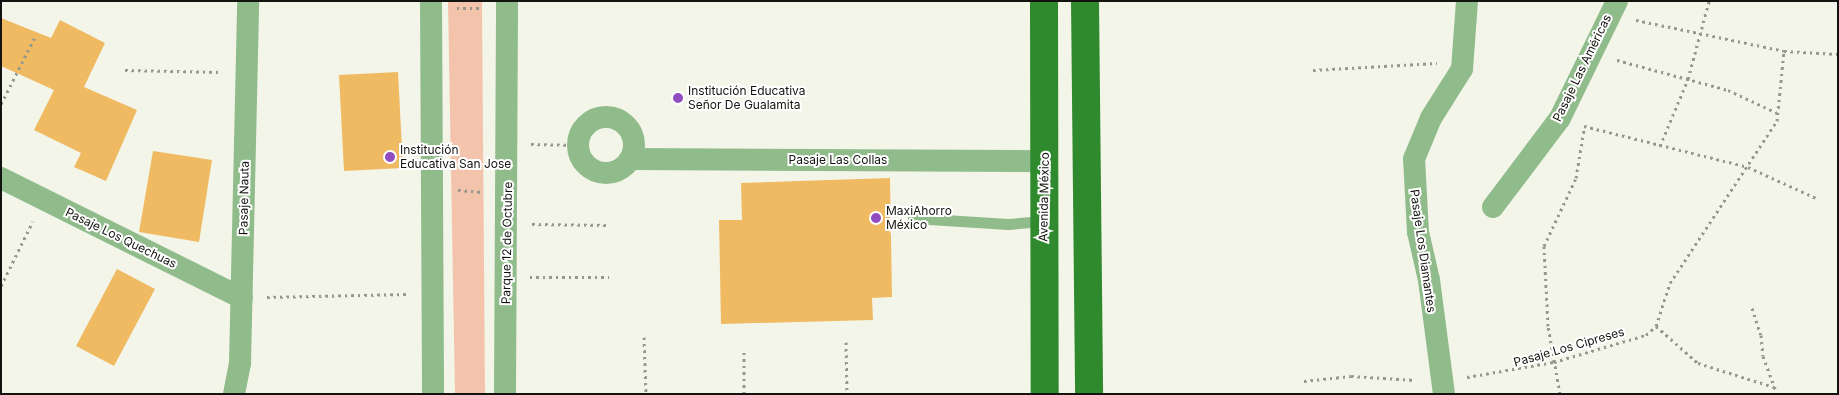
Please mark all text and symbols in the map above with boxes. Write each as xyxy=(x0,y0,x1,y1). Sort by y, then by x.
street label: Pasaje Las Américas xyxy=(1550,12,1614,124)
place label: Institución Educativa Señor De Gualamita xyxy=(688,84,806,112)
marker: Institución Educativa Señor De Gualamita xyxy=(672,92,684,104)
place label: Institución Educativa San Jose xyxy=(400,143,511,171)
marker: Institución Educativa San Jose xyxy=(384,151,396,163)
street label: Avenida México xyxy=(1036,152,1052,242)
street label: Pasaje Las Collas xyxy=(789,153,887,167)
street label: Pasaje Nauta xyxy=(236,161,252,235)
street label: Parque 12 de Octubre xyxy=(499,182,515,304)
street label: Pasaje Los Diamantes xyxy=(1407,188,1439,314)
place label: MaxiAhorro México xyxy=(886,204,952,232)
street label: Pasaje Los Quechuas xyxy=(63,205,179,271)
marker: MaxiAhorro México xyxy=(870,212,882,224)
street label: Pasaje Los Cipreses xyxy=(1512,324,1626,370)

